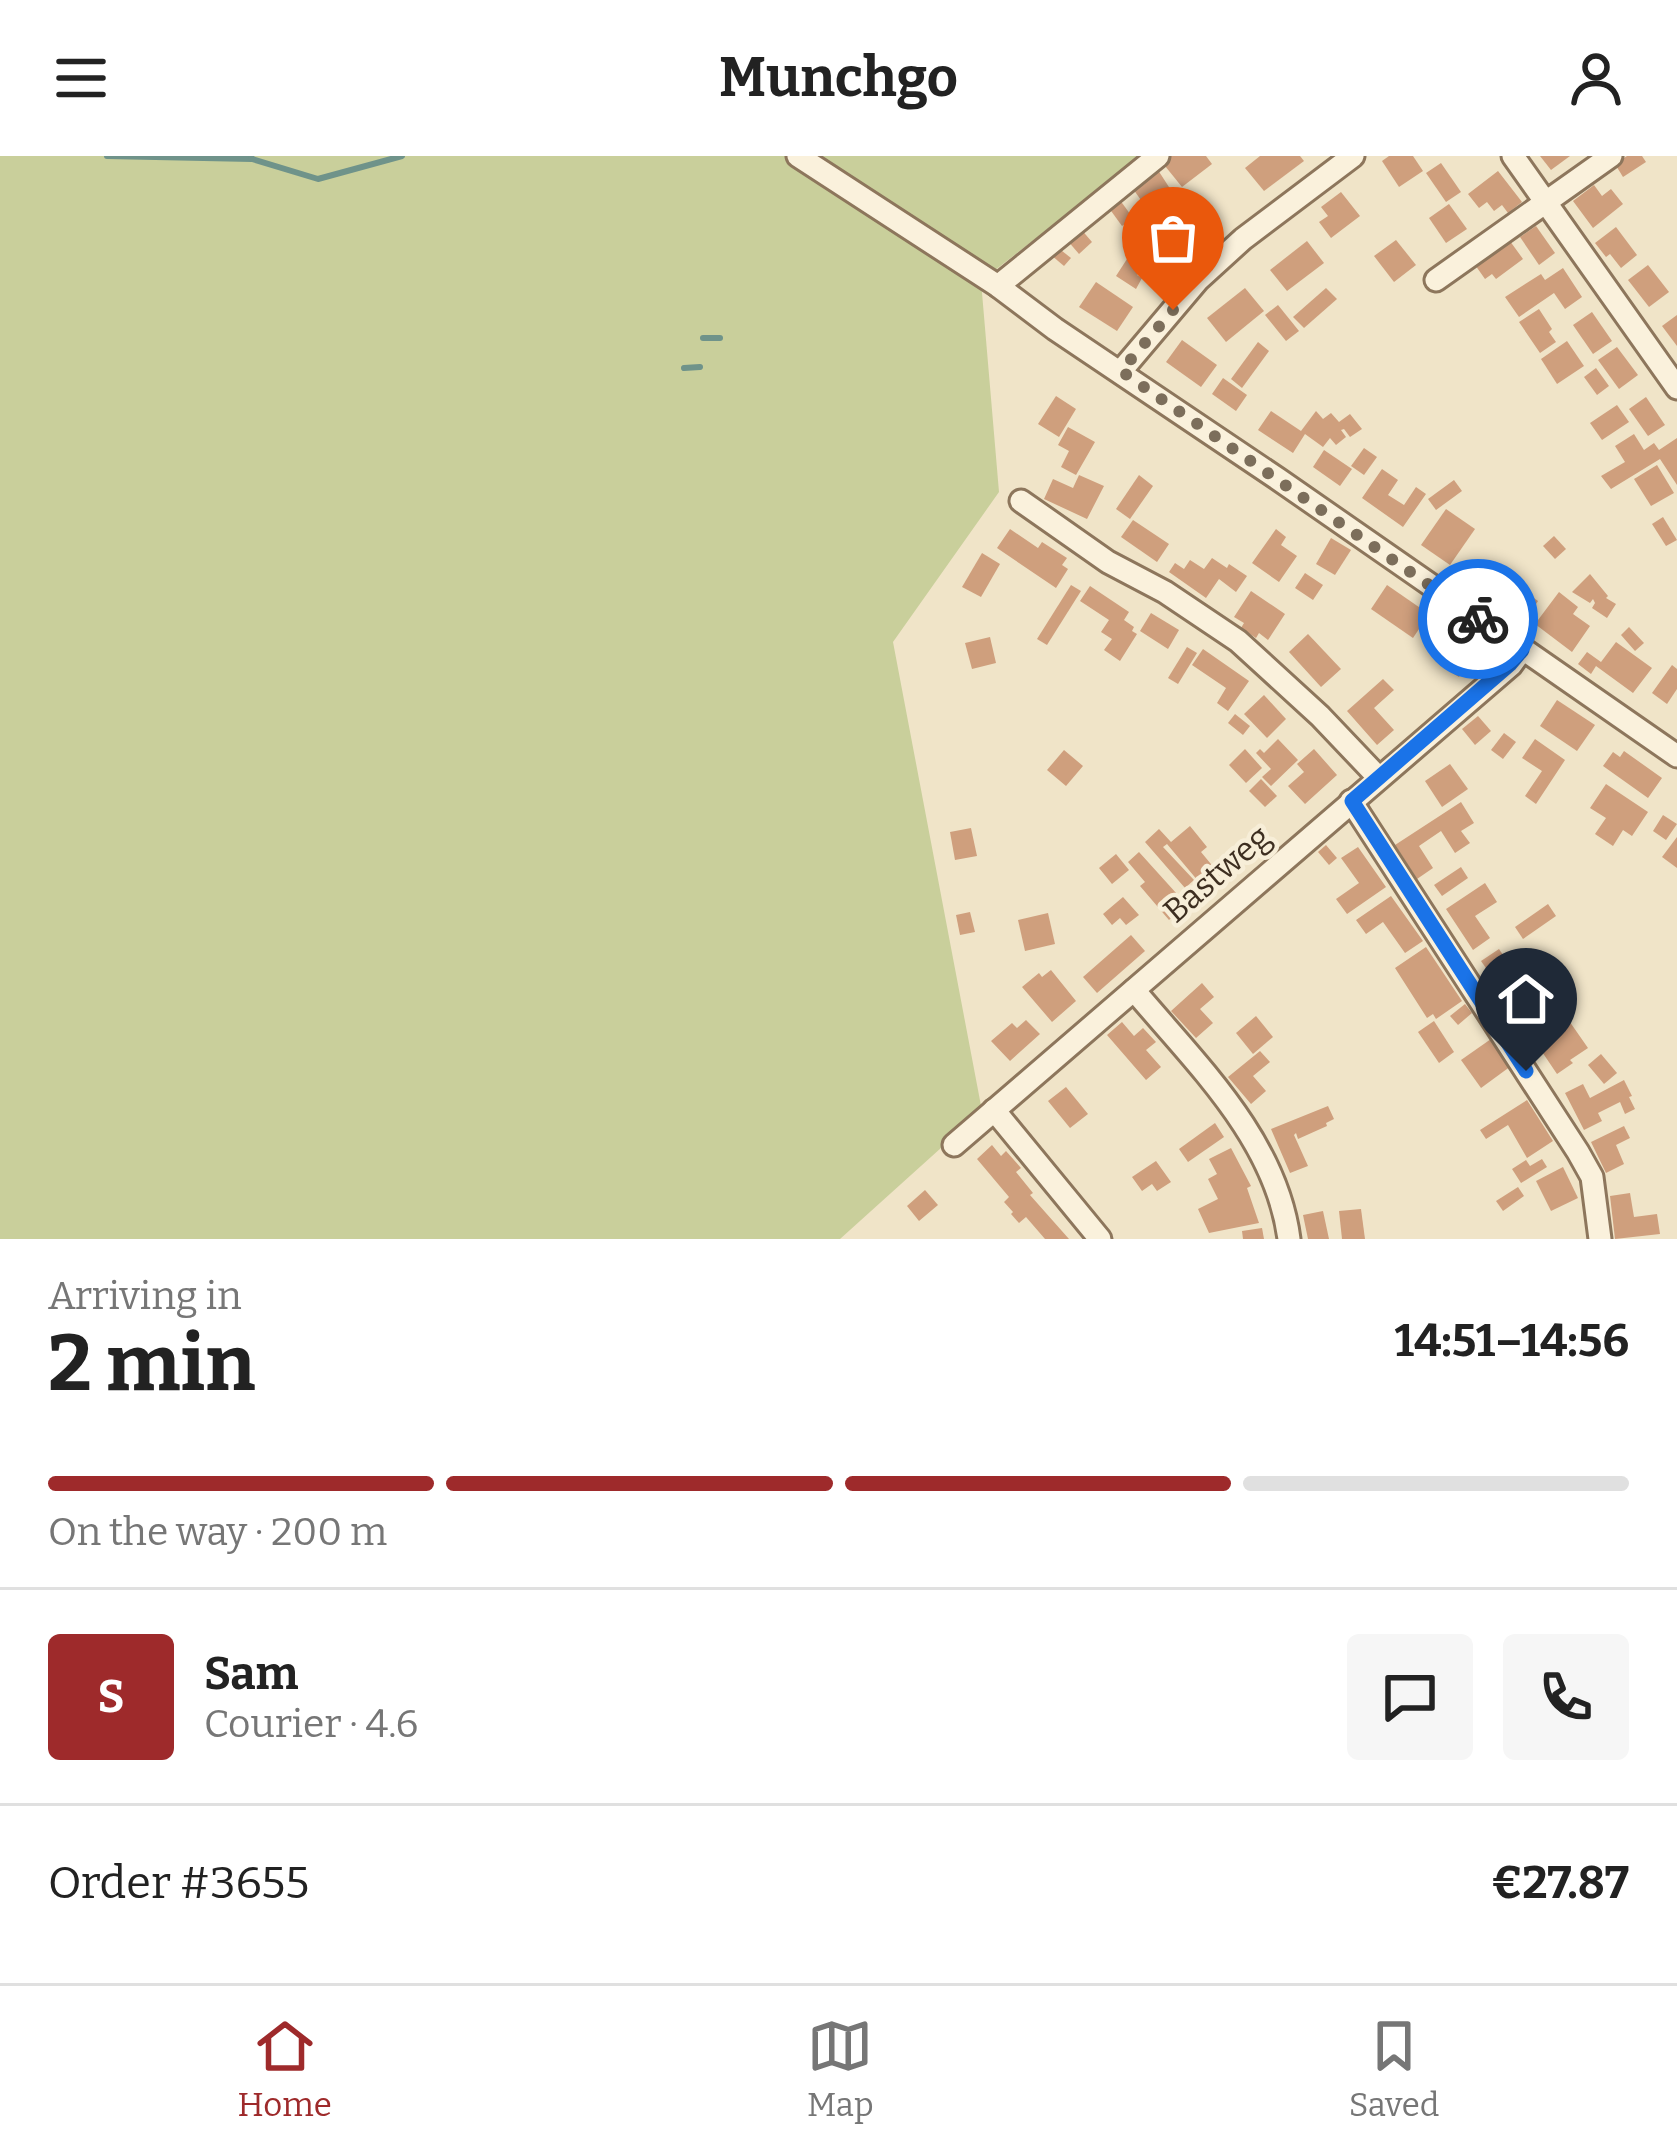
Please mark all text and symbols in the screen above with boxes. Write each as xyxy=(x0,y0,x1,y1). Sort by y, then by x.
icon: menu xyxy=(48,45,114,111)
icon: person xyxy=(1563,45,1629,111)
text: Munchgo xyxy=(719,46,958,110)
pin xyxy=(1122,187,1224,310)
icon: bag xyxy=(1140,205,1206,271)
courier xyxy=(1418,559,1538,679)
icon: bike xyxy=(1445,586,1511,652)
street label: Bastweg xyxy=(1155,817,1279,931)
pin xyxy=(1475,948,1577,1071)
icon: home xyxy=(1493,966,1559,1032)
text: Arriving in xyxy=(48,1273,242,1319)
text: 14:51–14:56 xyxy=(1395,1314,1629,1368)
text: 2 min xyxy=(48,1317,255,1411)
text: On the way · 200 m xyxy=(48,1509,387,1555)
button: chat xyxy=(1347,1634,1473,1760)
button: phone xyxy=(1503,1634,1629,1760)
text: Sam xyxy=(204,1647,298,1701)
text: S xyxy=(97,1670,125,1724)
text: Courier · 4.6 xyxy=(204,1701,419,1747)
text: Order #3655 xyxy=(48,1856,309,1910)
text: €27.87 xyxy=(1491,1856,1629,1910)
tab: Home xyxy=(238,2013,332,2125)
tab: Map xyxy=(807,2013,874,2125)
tab: Saved xyxy=(1349,2013,1439,2125)

